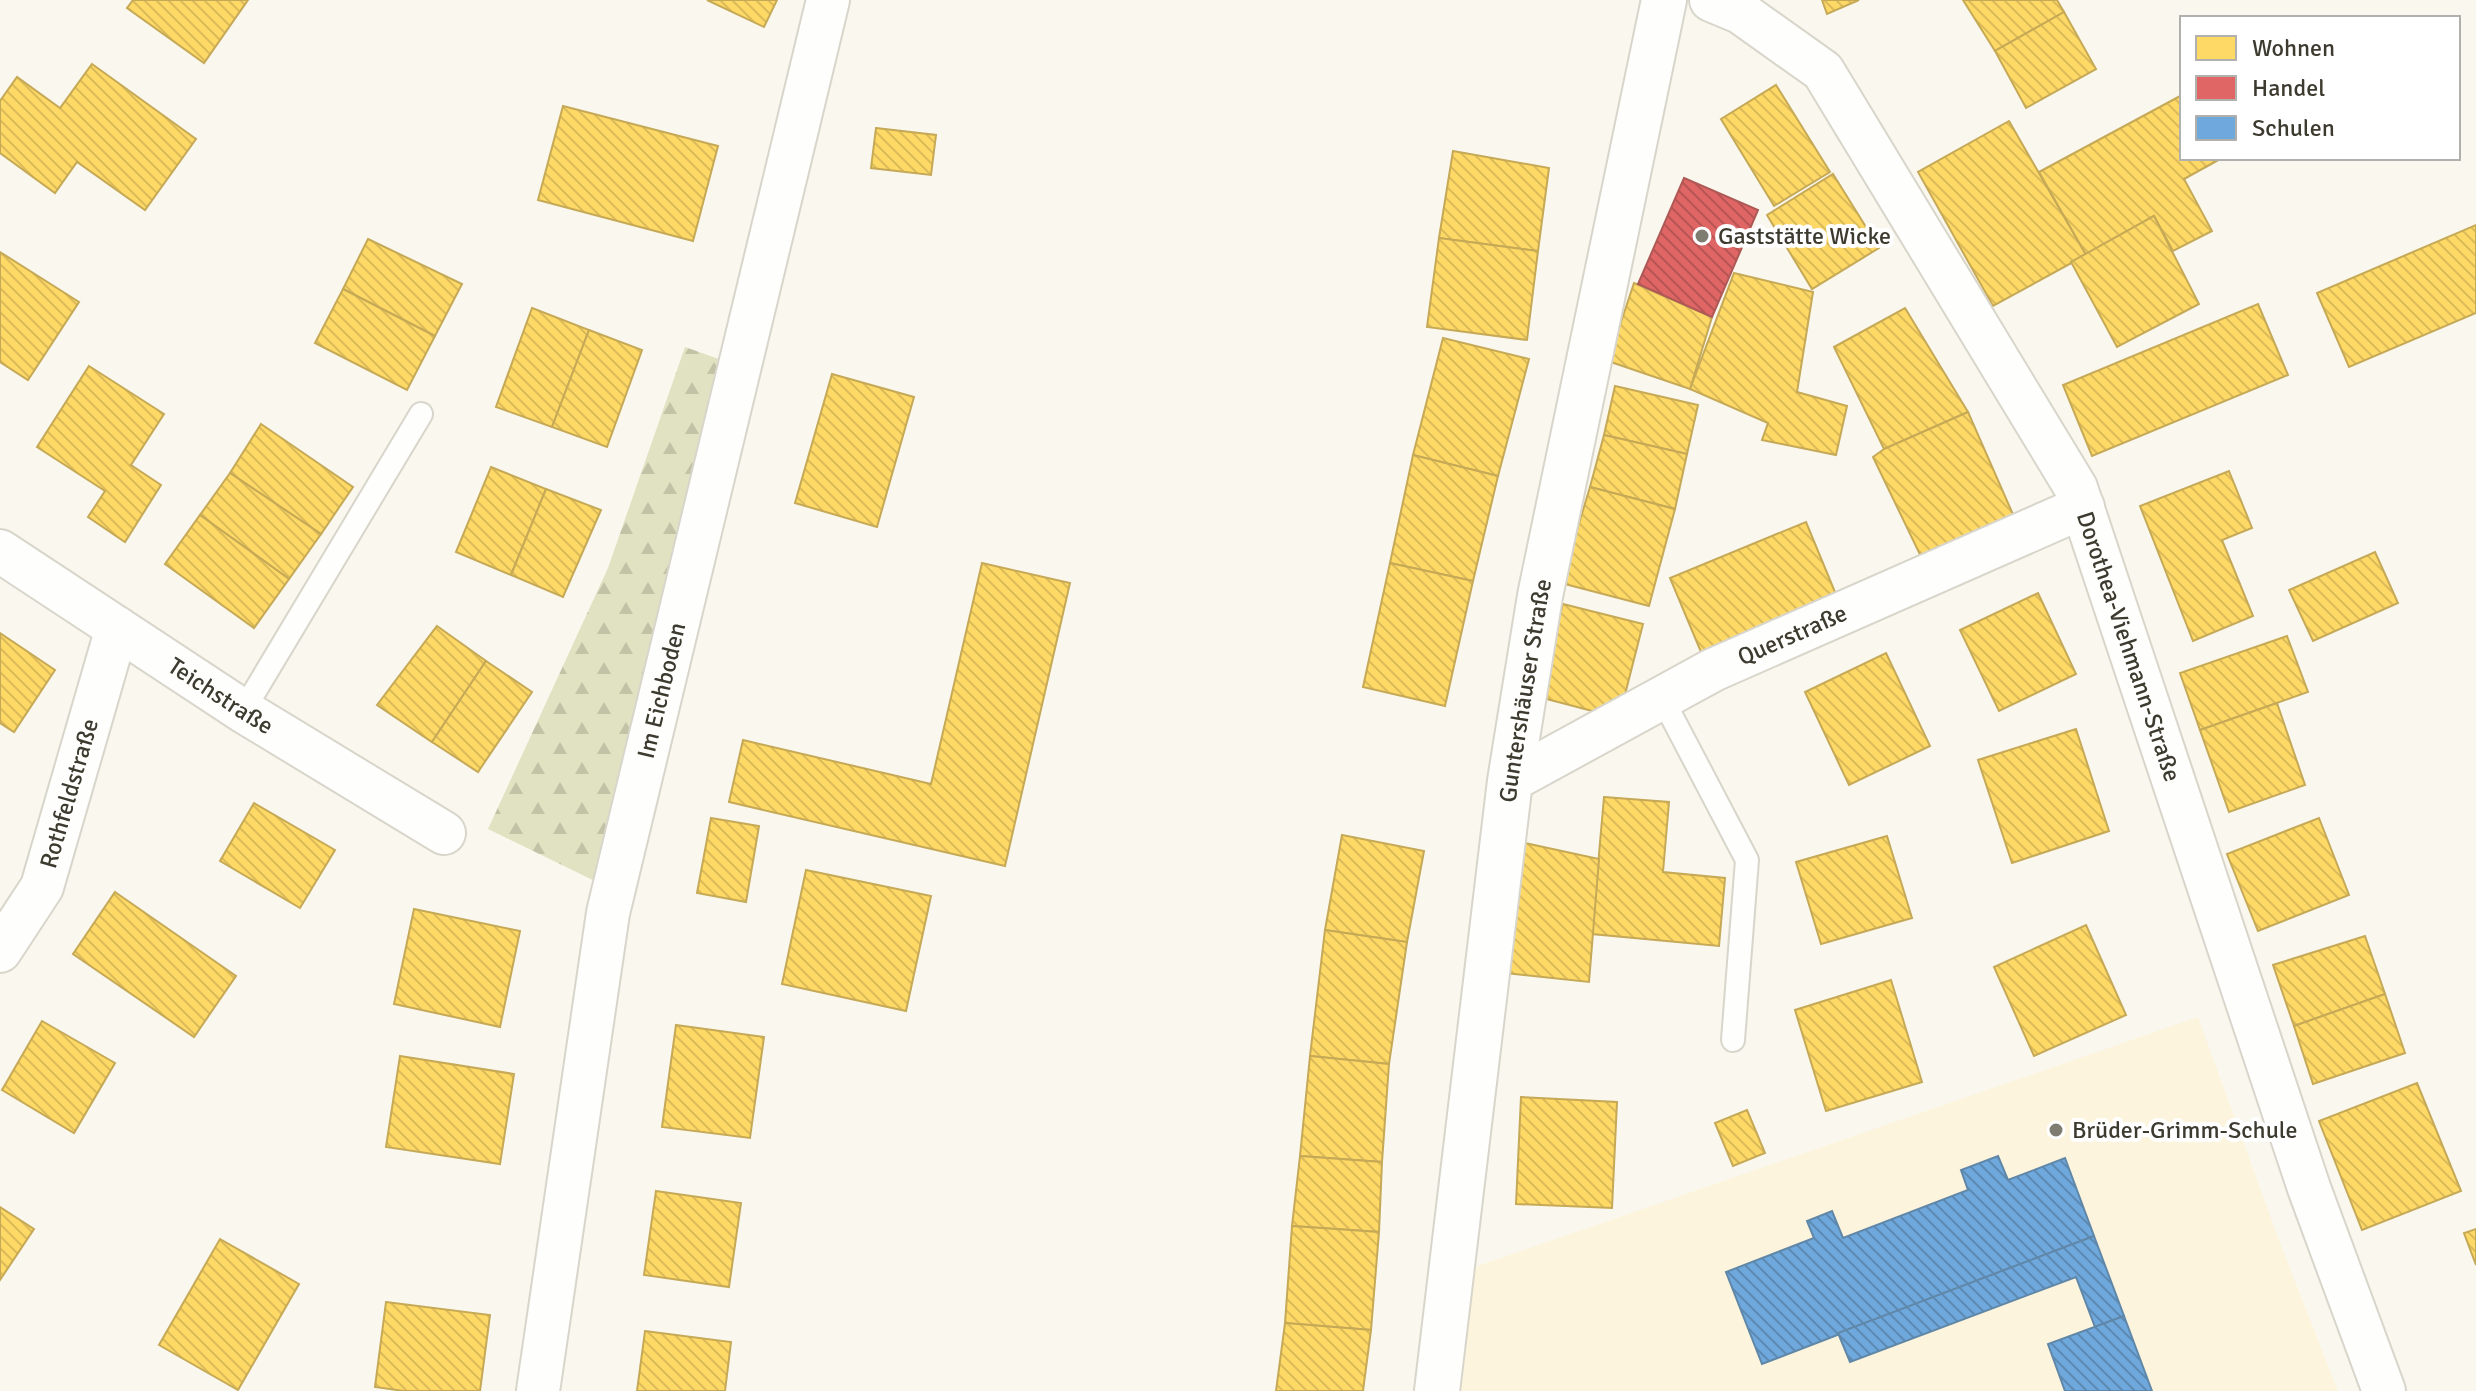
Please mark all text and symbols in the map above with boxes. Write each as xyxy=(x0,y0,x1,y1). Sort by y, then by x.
legend xyxy=(2180,16,2460,160)
text: Wohnen xyxy=(2252,33,2335,63)
text: Handel xyxy=(2252,73,2325,103)
text: Schulen xyxy=(2252,113,2335,143)
place label: Gaststätte Wicke xyxy=(1718,221,1891,251)
marker: Gaststätte Wicke xyxy=(1693,227,1711,245)
street label: Dorothea-Viehmann-Straße xyxy=(2070,508,2188,785)
street label: Guntershäuser Straße xyxy=(1493,576,1558,804)
street label: Querstraße xyxy=(1733,598,1852,672)
street label: Im Eichboden xyxy=(631,619,692,762)
street label: Teichstraße xyxy=(162,651,279,741)
street label: Rothfeldstraße xyxy=(33,715,105,872)
place label: Brüder-Grimm-Schule xyxy=(2072,1115,2298,1145)
marker: Brüder-Grimm-Schule xyxy=(2047,1121,2065,1139)

